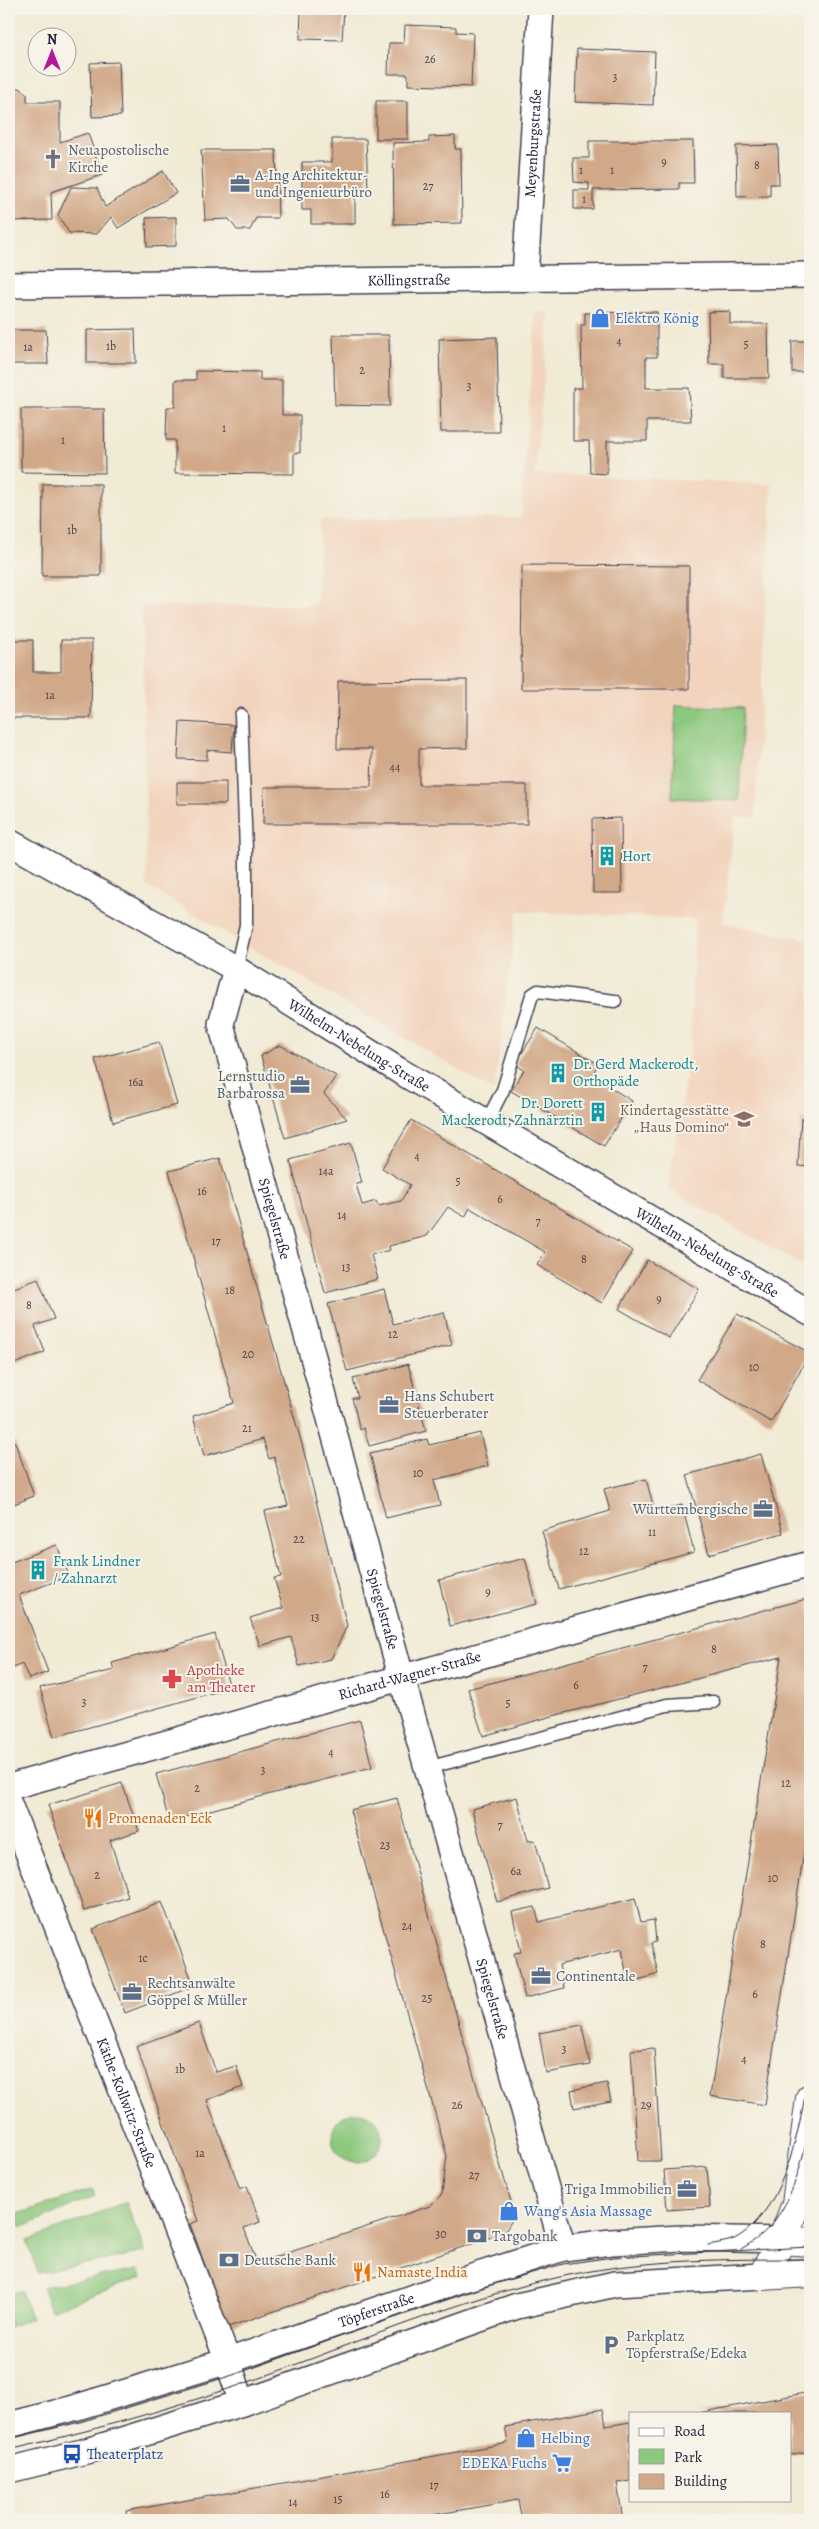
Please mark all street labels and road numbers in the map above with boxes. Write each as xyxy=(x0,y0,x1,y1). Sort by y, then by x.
street label: Meyenburgstraße xyxy=(520,88,546,198)
street label: Köllingstraße xyxy=(367,269,451,291)
street label: Wilhelm-Nebelung-Straße xyxy=(283,993,434,1097)
street label: Spiegelstraße xyxy=(254,1176,296,1262)
street label: Wilhelm-Nebelung-Straße xyxy=(631,1202,783,1303)
street label: Spiegelstraße xyxy=(362,1566,404,1652)
street label: Richard-Wagner-Straße xyxy=(336,1646,484,1705)
street label: Spiegelstraße xyxy=(471,1956,514,2042)
street label: Käthe-Kollwitz-Straße xyxy=(92,2035,161,2171)
street label: Töpferstraße xyxy=(336,2287,417,2332)

